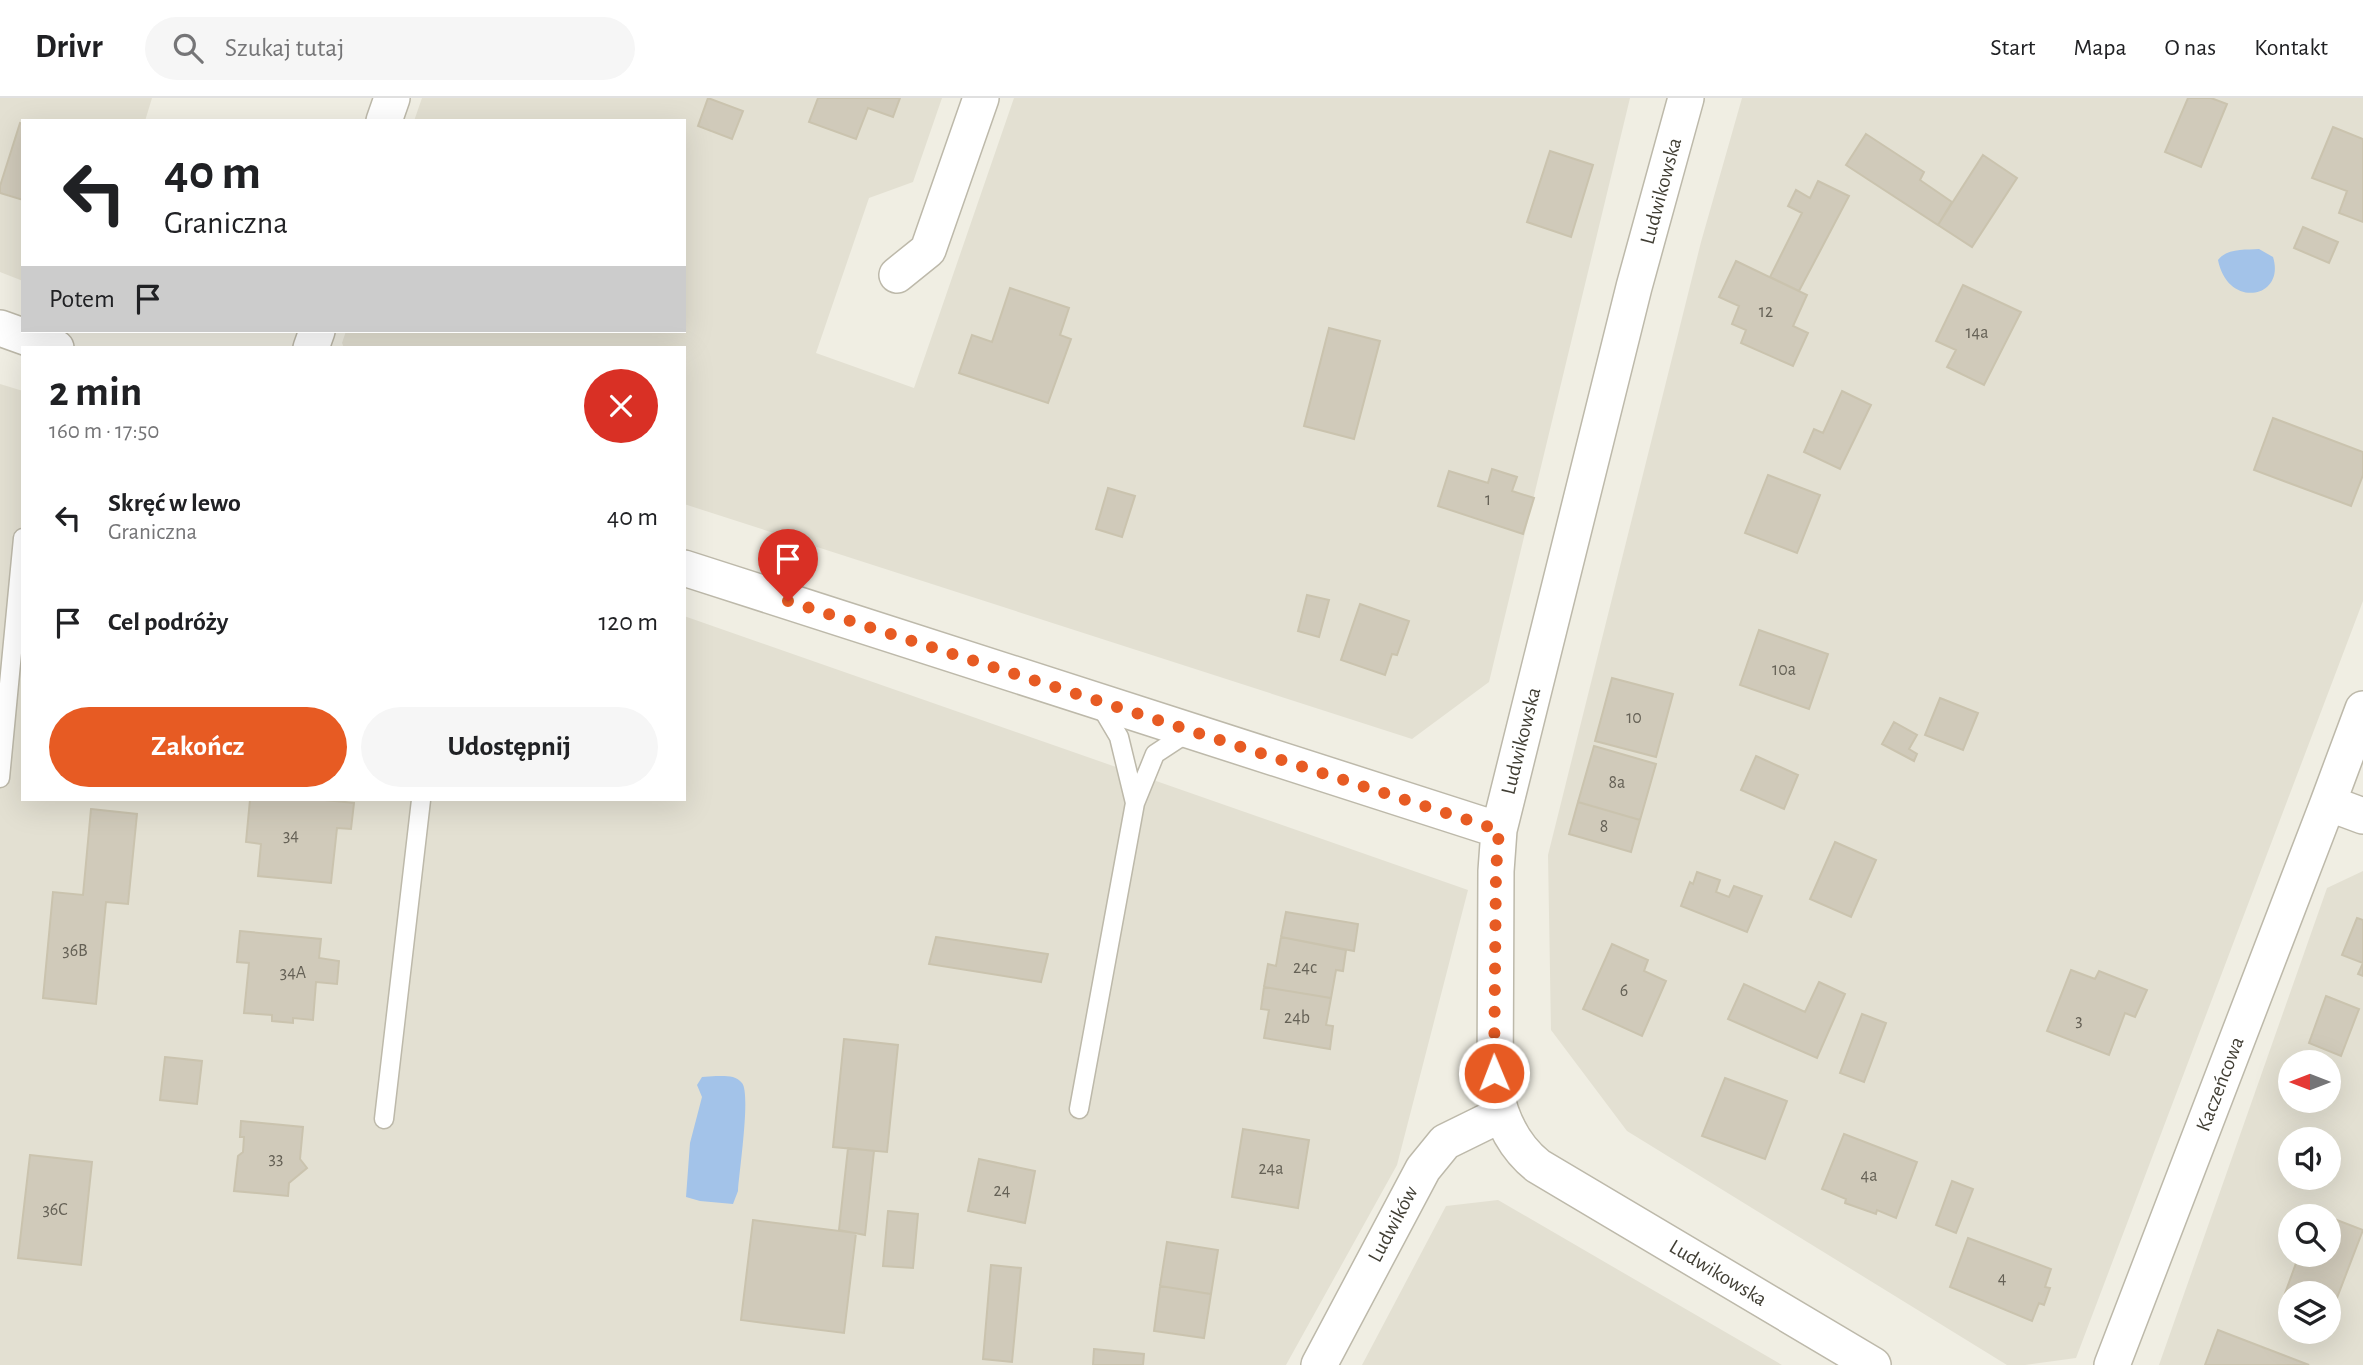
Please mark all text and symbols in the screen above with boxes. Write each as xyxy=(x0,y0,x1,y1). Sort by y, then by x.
search box xyxy=(145,17,635,80)
icon: search xyxy=(169,29,207,67)
text: Drivr xyxy=(35,31,103,64)
text: Szukaj tutaj xyxy=(225,35,344,61)
text: Start xyxy=(1990,36,2035,60)
text: Mapa xyxy=(2073,36,2127,60)
text: O nas xyxy=(2165,36,2216,60)
text: Kontakt xyxy=(2254,36,2328,60)
street label: Ludwikowska xyxy=(1637,135,1685,247)
icon: left xyxy=(49,147,140,238)
text: 40 m xyxy=(164,149,261,198)
text: Graniczna xyxy=(164,207,288,239)
icon: arrive xyxy=(129,280,167,318)
text: Potem xyxy=(49,286,115,312)
house number: 12 xyxy=(1759,303,1773,321)
house number: 14a xyxy=(1965,324,1989,342)
button: close xyxy=(584,369,658,443)
text: 2 min xyxy=(49,371,142,413)
text: 160 m · 17:50 xyxy=(49,420,159,443)
text: Skręć w lewo xyxy=(108,490,241,516)
house number: 1 xyxy=(1485,491,1491,509)
icon: left xyxy=(49,499,87,537)
text: 40 m xyxy=(607,504,658,530)
text: Graniczna xyxy=(108,521,197,544)
pin xyxy=(758,529,818,601)
icon: arrive xyxy=(769,540,807,578)
icon: arrive xyxy=(49,604,87,642)
text: Cel podróży xyxy=(108,609,228,635)
text: 120 m xyxy=(598,609,658,635)
house number: 10a xyxy=(1772,661,1796,679)
street label: Ludwikowska xyxy=(1498,685,1545,797)
button: Zakończ xyxy=(49,707,347,787)
button: Udostępnij xyxy=(361,707,658,787)
house number: 10 xyxy=(1626,709,1642,727)
house number: 8a xyxy=(1609,774,1625,792)
house number: 8 xyxy=(1600,818,1608,836)
house number: 34 xyxy=(283,827,299,845)
house number: 36B xyxy=(62,942,88,960)
house number: 24c xyxy=(1293,959,1317,977)
house number: 34A xyxy=(280,964,307,982)
house number: 6 xyxy=(1620,982,1628,1000)
house number: 24b xyxy=(1284,1009,1310,1027)
house number: 3 xyxy=(2075,1012,2083,1030)
street label: Kaczeńcowa xyxy=(2192,1033,2248,1134)
position arrow xyxy=(1457,1036,1531,1110)
north arrow xyxy=(2278,1050,2342,1113)
map controls xyxy=(2278,1050,2341,1344)
button: sound xyxy=(2278,1127,2341,1190)
house number: 33 xyxy=(269,1150,283,1168)
house number: 24a xyxy=(1258,1160,1284,1178)
house number: 4a xyxy=(1861,1167,1877,1185)
house number: 24 xyxy=(994,1182,1011,1200)
street label: Ludwików xyxy=(1364,1182,1422,1266)
house number: 36C xyxy=(42,1201,68,1219)
button: search xyxy=(2278,1204,2341,1267)
street label: Ludwikowska xyxy=(1666,1236,1771,1310)
house number: 4 xyxy=(1998,1270,2007,1288)
button: layers xyxy=(2278,1281,2341,1344)

